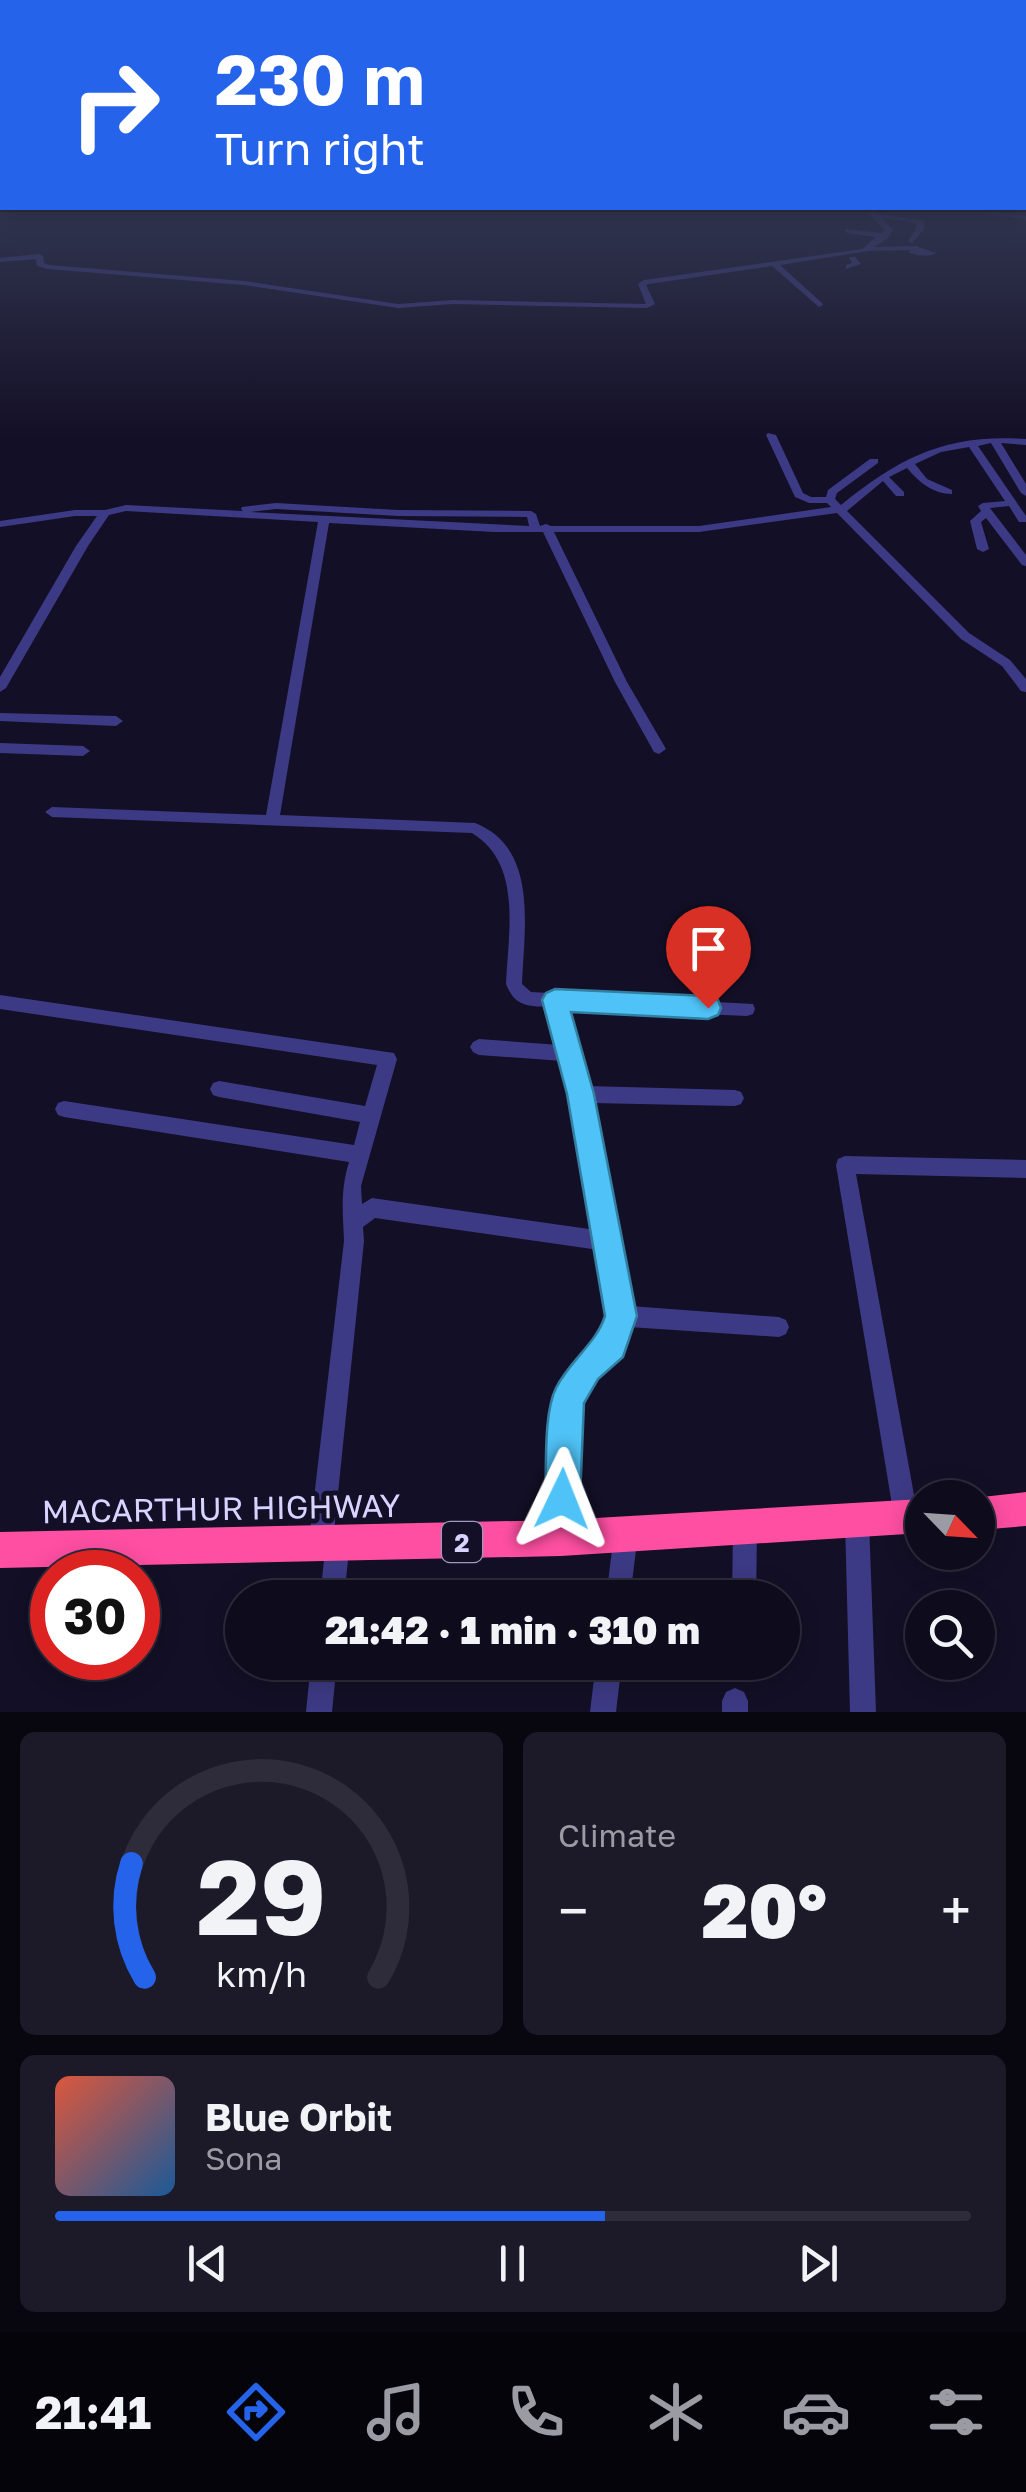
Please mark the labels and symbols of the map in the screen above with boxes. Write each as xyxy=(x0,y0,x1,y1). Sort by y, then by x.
pin xyxy=(666,906,751,1009)
position arrow xyxy=(510,1447,614,1551)
north arrow xyxy=(905,1480,995,1570)
street label: MACARTHUR HIGHWAY xyxy=(42,1486,401,1530)
road number: 2 xyxy=(442,1522,482,1562)
speed limit sign: 30 xyxy=(30,1550,160,1680)

